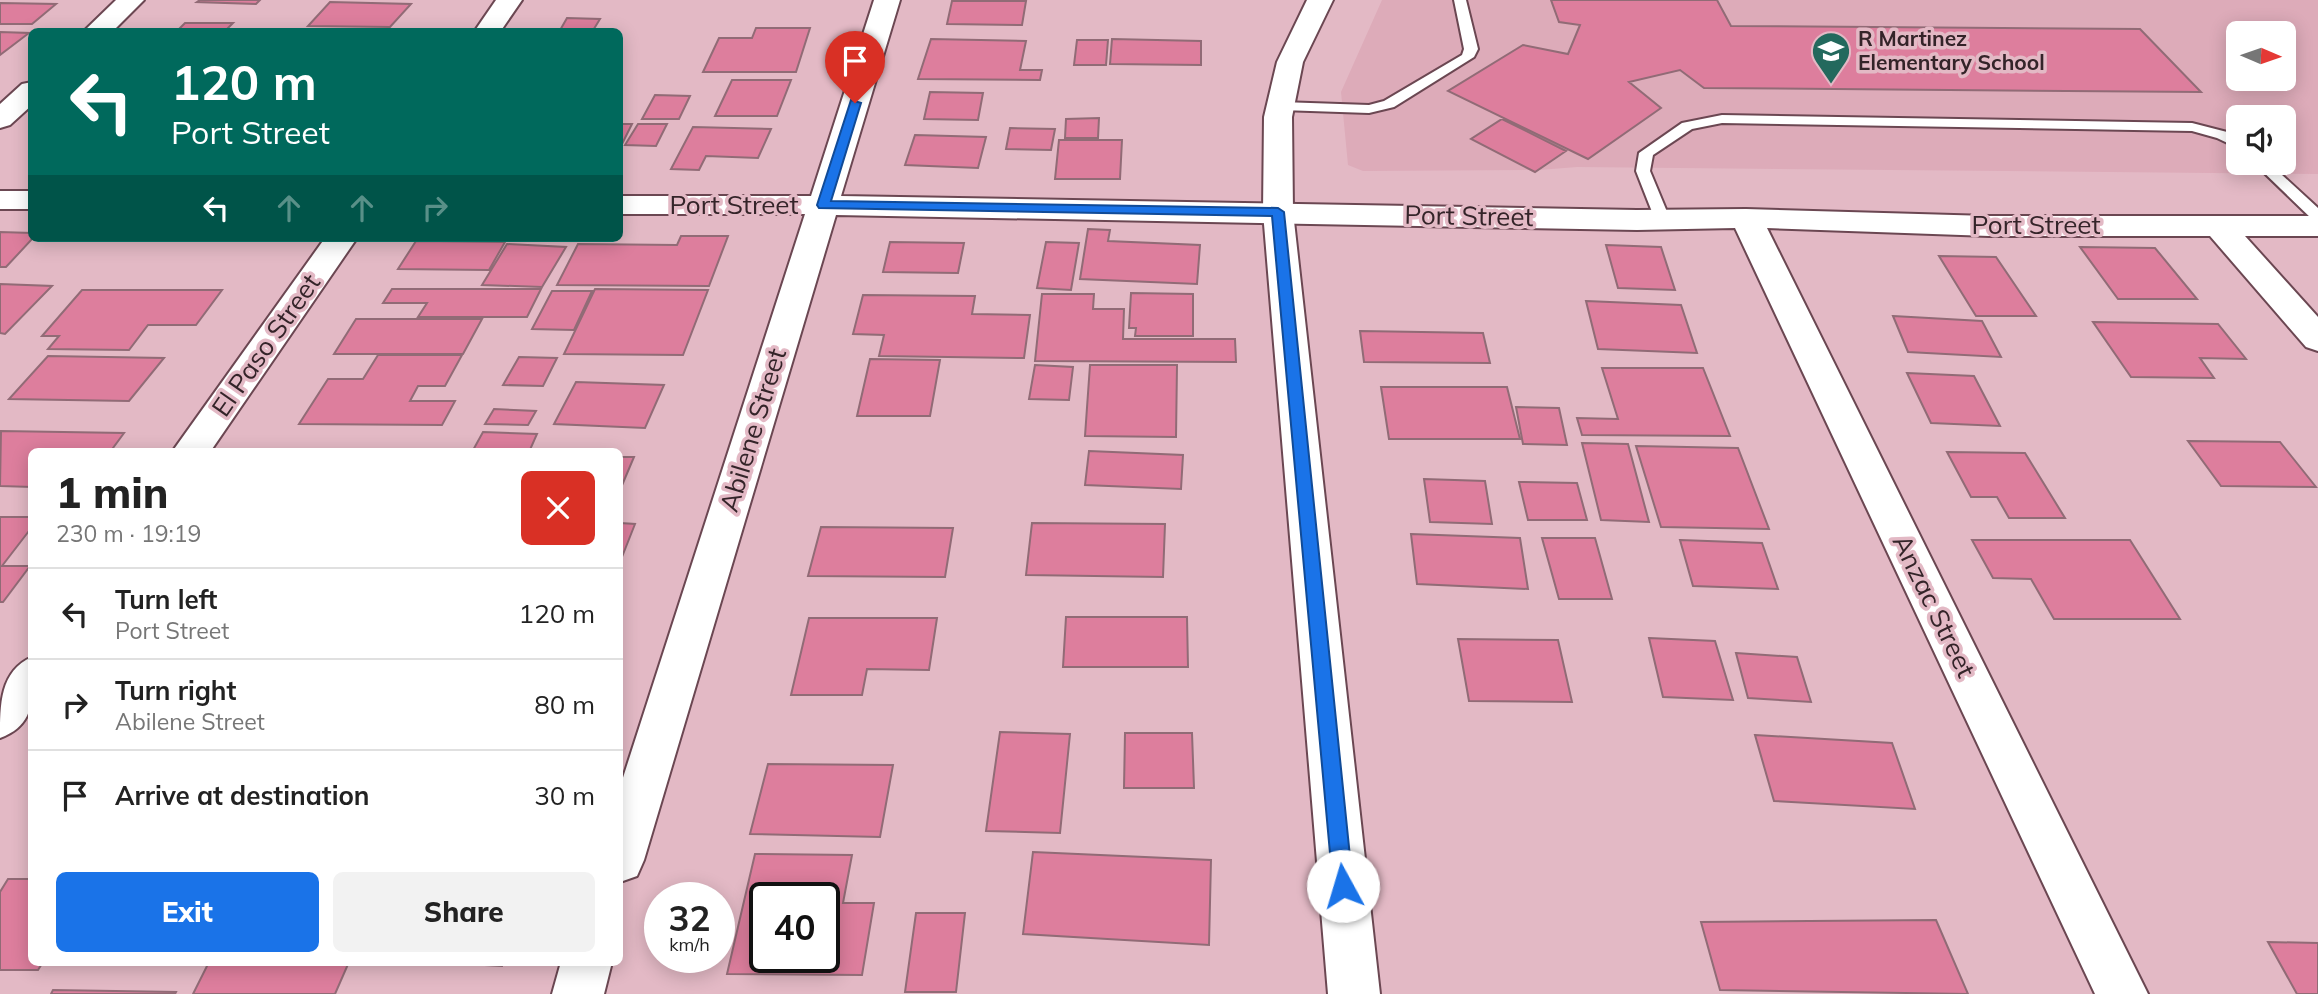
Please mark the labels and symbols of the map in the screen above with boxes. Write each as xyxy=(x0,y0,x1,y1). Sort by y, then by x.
north arrow xyxy=(2226,21,2296,91)
place label: R Martinez Elementary School xyxy=(1858,25,2045,75)
school or university icon: R Martinez Elementary School xyxy=(1810,30,1852,85)
pin xyxy=(825,31,885,103)
street label: Port Street xyxy=(669,188,799,221)
street label: Port Street xyxy=(1404,198,1534,233)
street label: Port Street xyxy=(1971,208,2101,241)
street label: El Paso Street xyxy=(204,267,327,422)
street label: Abilene Street xyxy=(712,344,793,516)
street label: Anzac Street xyxy=(1886,529,1983,683)
position arrow xyxy=(1306,849,1380,923)
speed limit sign: 40 xyxy=(749,882,840,973)

